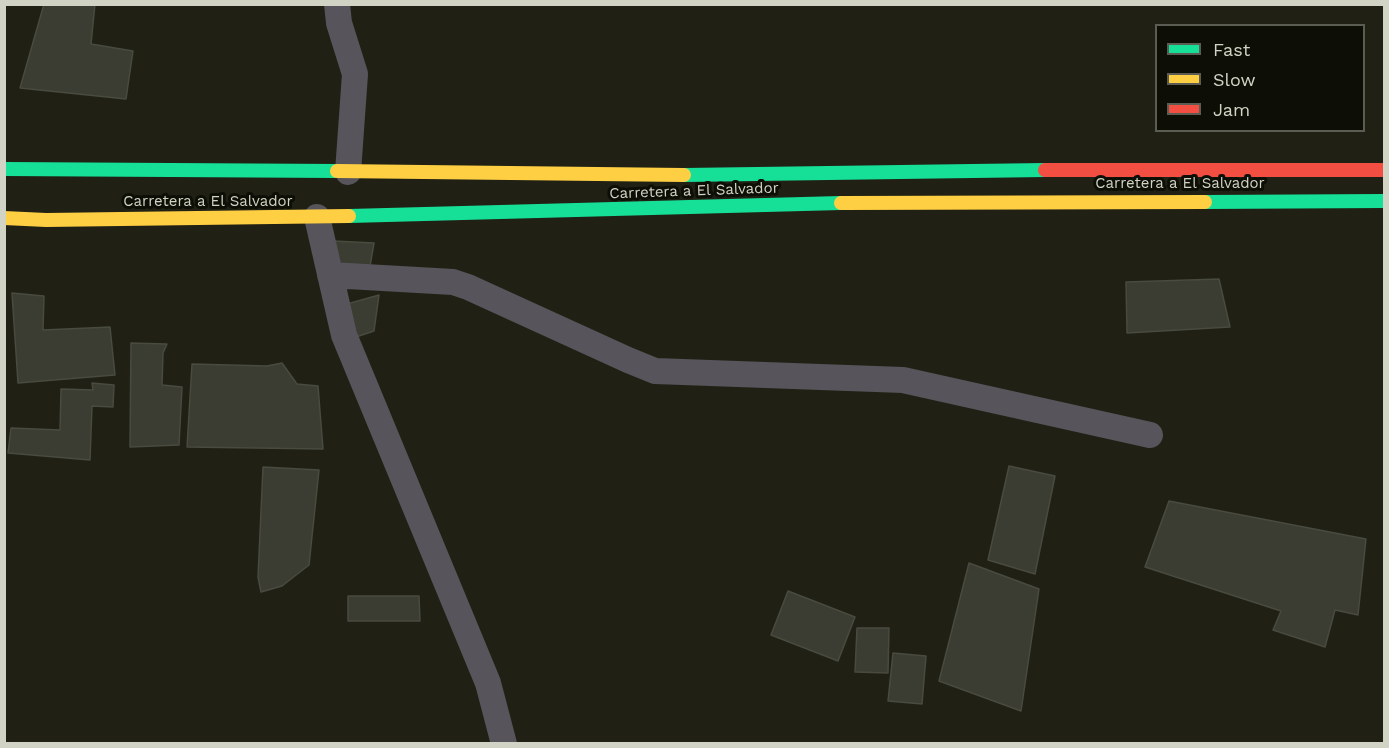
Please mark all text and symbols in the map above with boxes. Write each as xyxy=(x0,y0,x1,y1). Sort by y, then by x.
legend xyxy=(1155,24,1365,132)
text: Fast xyxy=(1213,39,1250,60)
text: Slow xyxy=(1213,69,1256,90)
text: Jam xyxy=(1213,99,1250,120)
street label: Carretera a El Salvador xyxy=(1095,175,1265,193)
street label: Carretera a El Salvador xyxy=(609,179,779,203)
street label: Carretera a El Salvador xyxy=(123,193,293,211)

